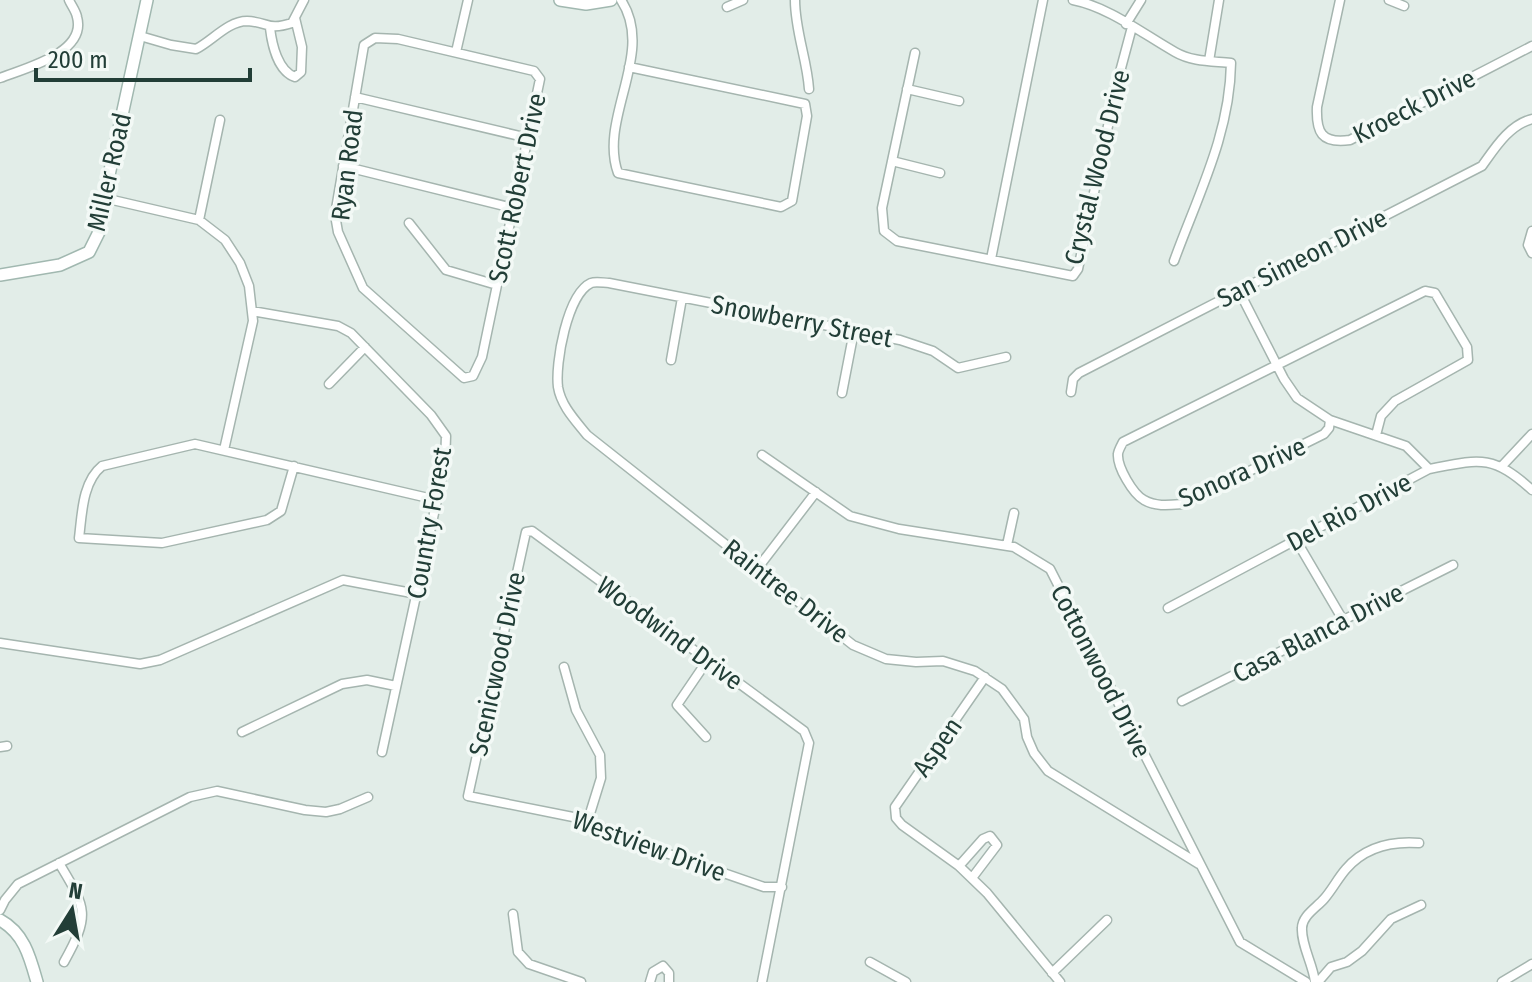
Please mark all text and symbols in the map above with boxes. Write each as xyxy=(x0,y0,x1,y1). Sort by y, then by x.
scale bar xyxy=(36,32,250,82)
text: 200 m xyxy=(48,46,108,74)
street label: Kroeck Drive xyxy=(1348,62,1481,150)
street label: Crystal Wood Drive xyxy=(1058,66,1137,268)
street label: Scott Robert Drive xyxy=(482,90,553,286)
street label: Ryan Road xyxy=(325,108,370,222)
street label: Miller Road xyxy=(81,110,138,234)
street label: San Simeon Drive xyxy=(1212,202,1392,315)
street label: Snowberry Street xyxy=(709,289,896,354)
street label: Sonora Drive xyxy=(1174,431,1311,514)
street label: Country Forest xyxy=(401,444,458,602)
street label: Del Rio Drive xyxy=(1282,467,1417,558)
street label: Raintree Drive xyxy=(717,533,855,650)
street label: Scenicwood Drive xyxy=(463,569,532,759)
street label: Woodwind Drive xyxy=(591,570,749,697)
street label: Casa Blanca Drive xyxy=(1228,577,1409,690)
street label: Cottonwood Drive xyxy=(1044,580,1157,763)
street label: Aspen xyxy=(906,712,969,783)
street label: Westview Drive xyxy=(568,804,730,889)
north arrow xyxy=(32,870,112,950)
text: N xyxy=(67,876,85,905)

